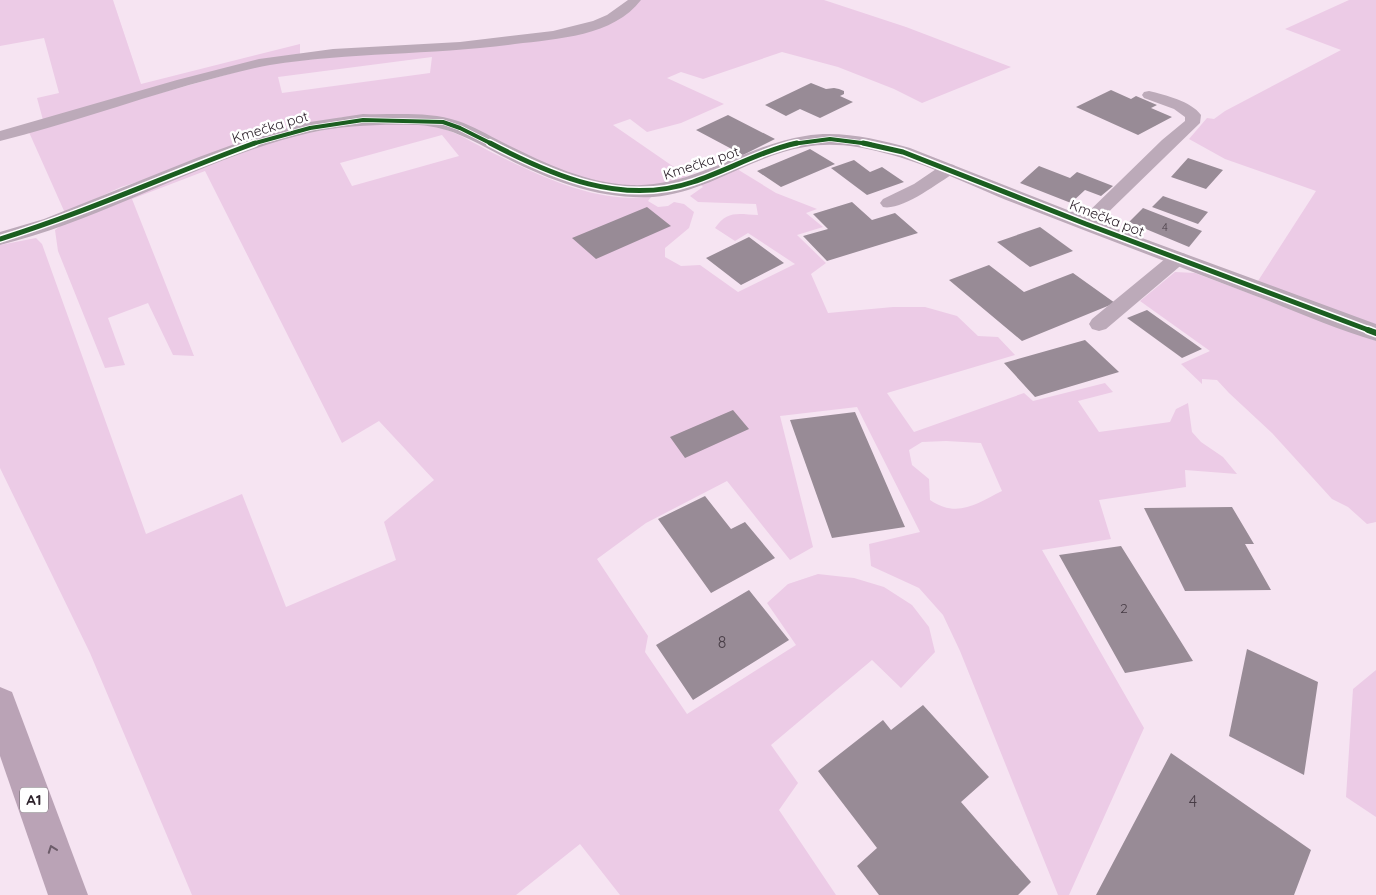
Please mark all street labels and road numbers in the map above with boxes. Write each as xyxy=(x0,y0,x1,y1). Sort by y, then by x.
street label: Kmečka pot xyxy=(230,107,310,147)
street label: Kmečka pot xyxy=(661,142,741,184)
street label: Kmečka pot xyxy=(1067,195,1147,241)
road number: A1 xyxy=(20,788,48,812)

